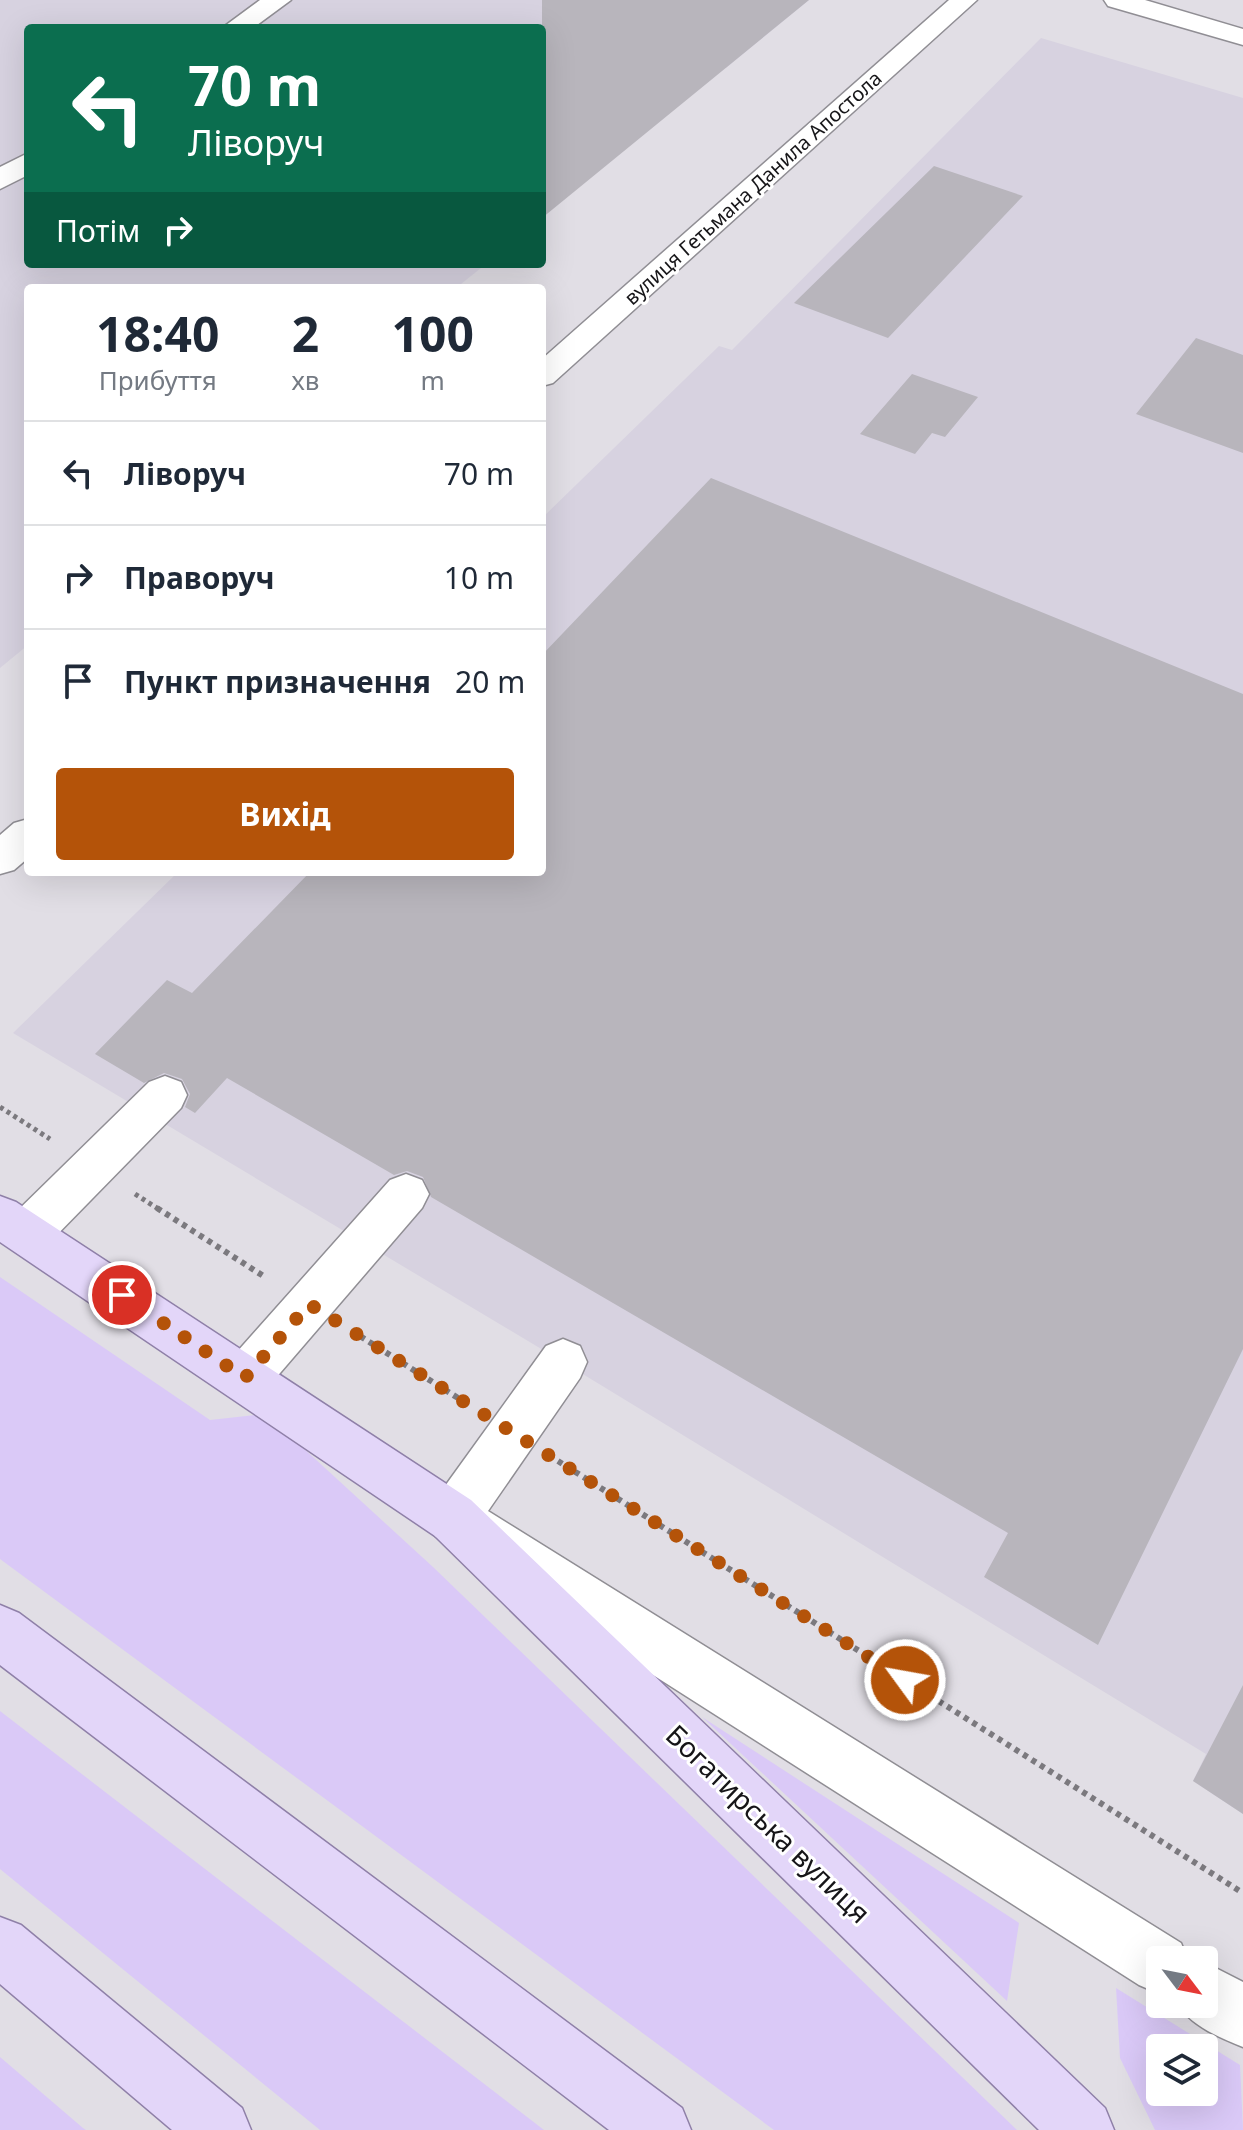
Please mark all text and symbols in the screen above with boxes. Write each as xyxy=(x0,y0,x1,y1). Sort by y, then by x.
text: 70 m xyxy=(188,46,321,122)
icon: left xyxy=(56,56,160,160)
street label: вулиця Гетьмана Данила Апостола xyxy=(618,65,887,311)
text: Ліворуч xyxy=(188,118,324,167)
icon: right xyxy=(156,208,200,252)
text: Потім xyxy=(56,210,140,251)
text: 18:40 xyxy=(96,301,219,366)
text: 2 xyxy=(292,301,319,366)
text: 100 xyxy=(392,301,474,366)
text: Прибуття xyxy=(99,362,217,398)
text: хв xyxy=(291,362,319,398)
text: m xyxy=(421,362,445,398)
icon: left xyxy=(56,451,100,495)
text: Ліворуч xyxy=(124,453,246,494)
text: 70 m xyxy=(444,453,514,494)
icon: right xyxy=(56,555,100,599)
text: Праворуч xyxy=(124,557,275,598)
text: 10 m xyxy=(444,557,514,598)
icon: arrive xyxy=(56,659,100,703)
text: Пункт призначення xyxy=(124,661,431,702)
text: 20 m xyxy=(455,661,525,702)
button: Вихід xyxy=(56,768,514,860)
pin xyxy=(88,1261,156,1329)
icon: arrive xyxy=(100,1273,144,1317)
position arrow xyxy=(863,1638,947,1722)
street label: Богатирська вулиця xyxy=(658,1716,879,1931)
north arrow xyxy=(1146,1946,1218,2018)
map controls xyxy=(1146,1946,1218,2106)
button: layers xyxy=(1146,2034,1218,2106)

